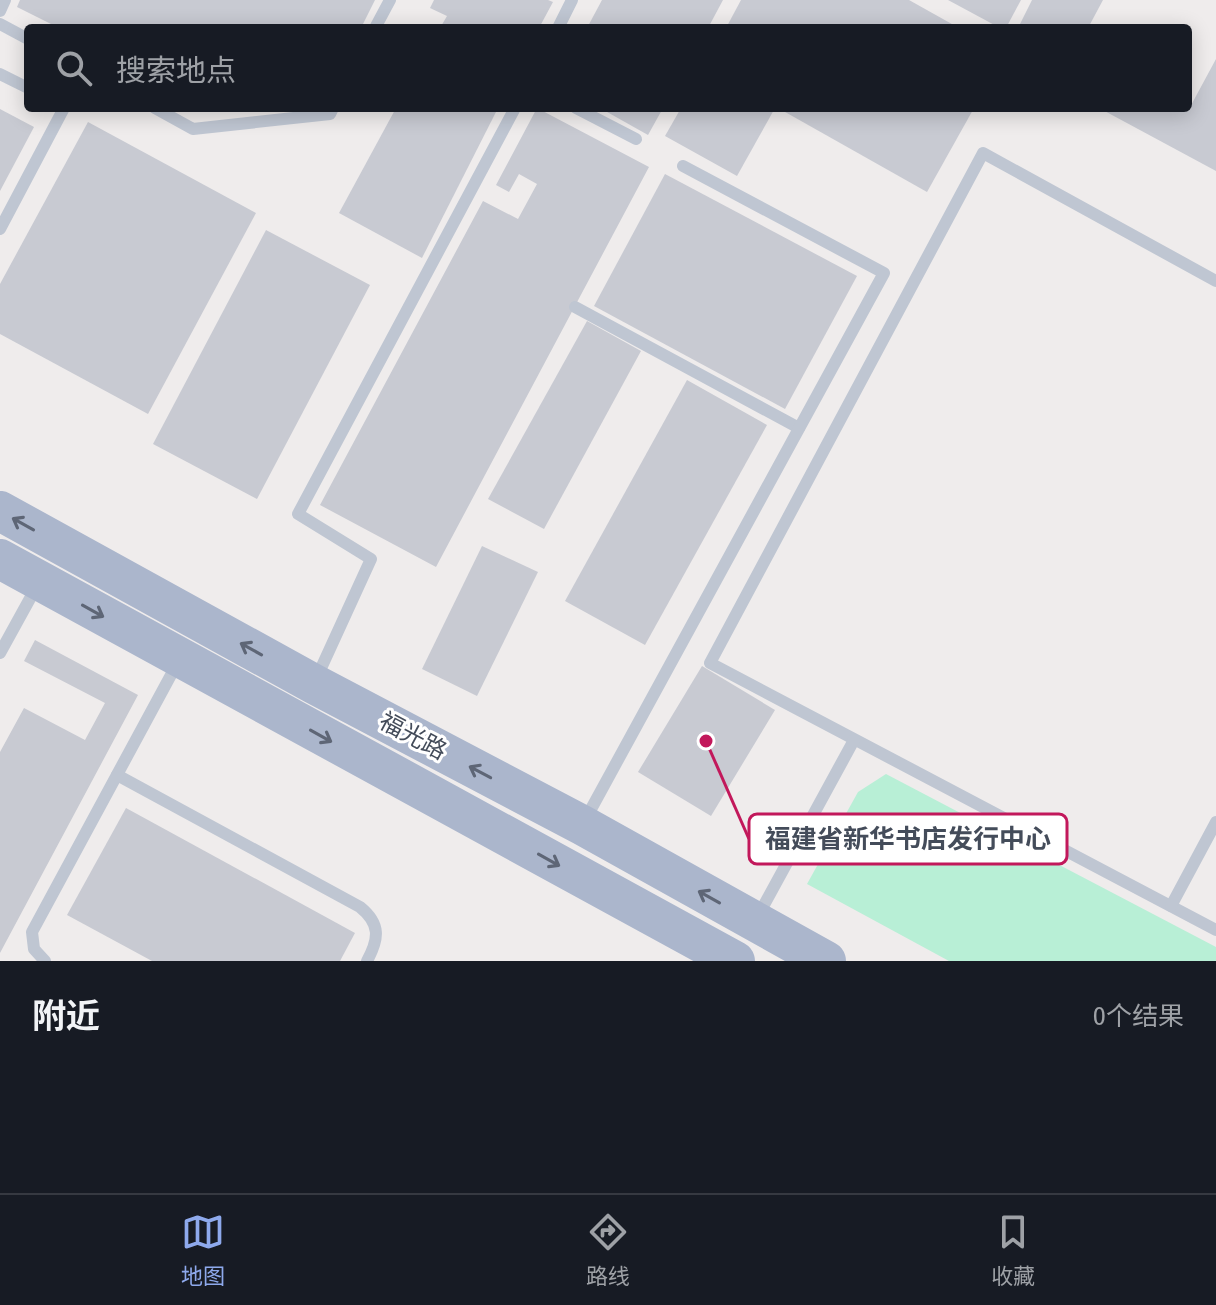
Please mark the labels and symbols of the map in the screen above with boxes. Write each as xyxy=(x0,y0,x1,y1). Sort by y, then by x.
one-way arrow xyxy=(12,516,36,531)
one-way arrow xyxy=(81,603,104,619)
one-way arrow xyxy=(240,641,263,657)
street label: 福光路 xyxy=(375,707,451,765)
one-way arrow xyxy=(308,728,332,744)
one-way arrow xyxy=(469,763,493,779)
callout: 福建省新华书店发行中心 xyxy=(749,814,1067,864)
text: 福建省新华书店发行中心 xyxy=(765,824,1051,855)
one-way arrow xyxy=(537,852,560,868)
one-way arrow xyxy=(697,888,721,904)

